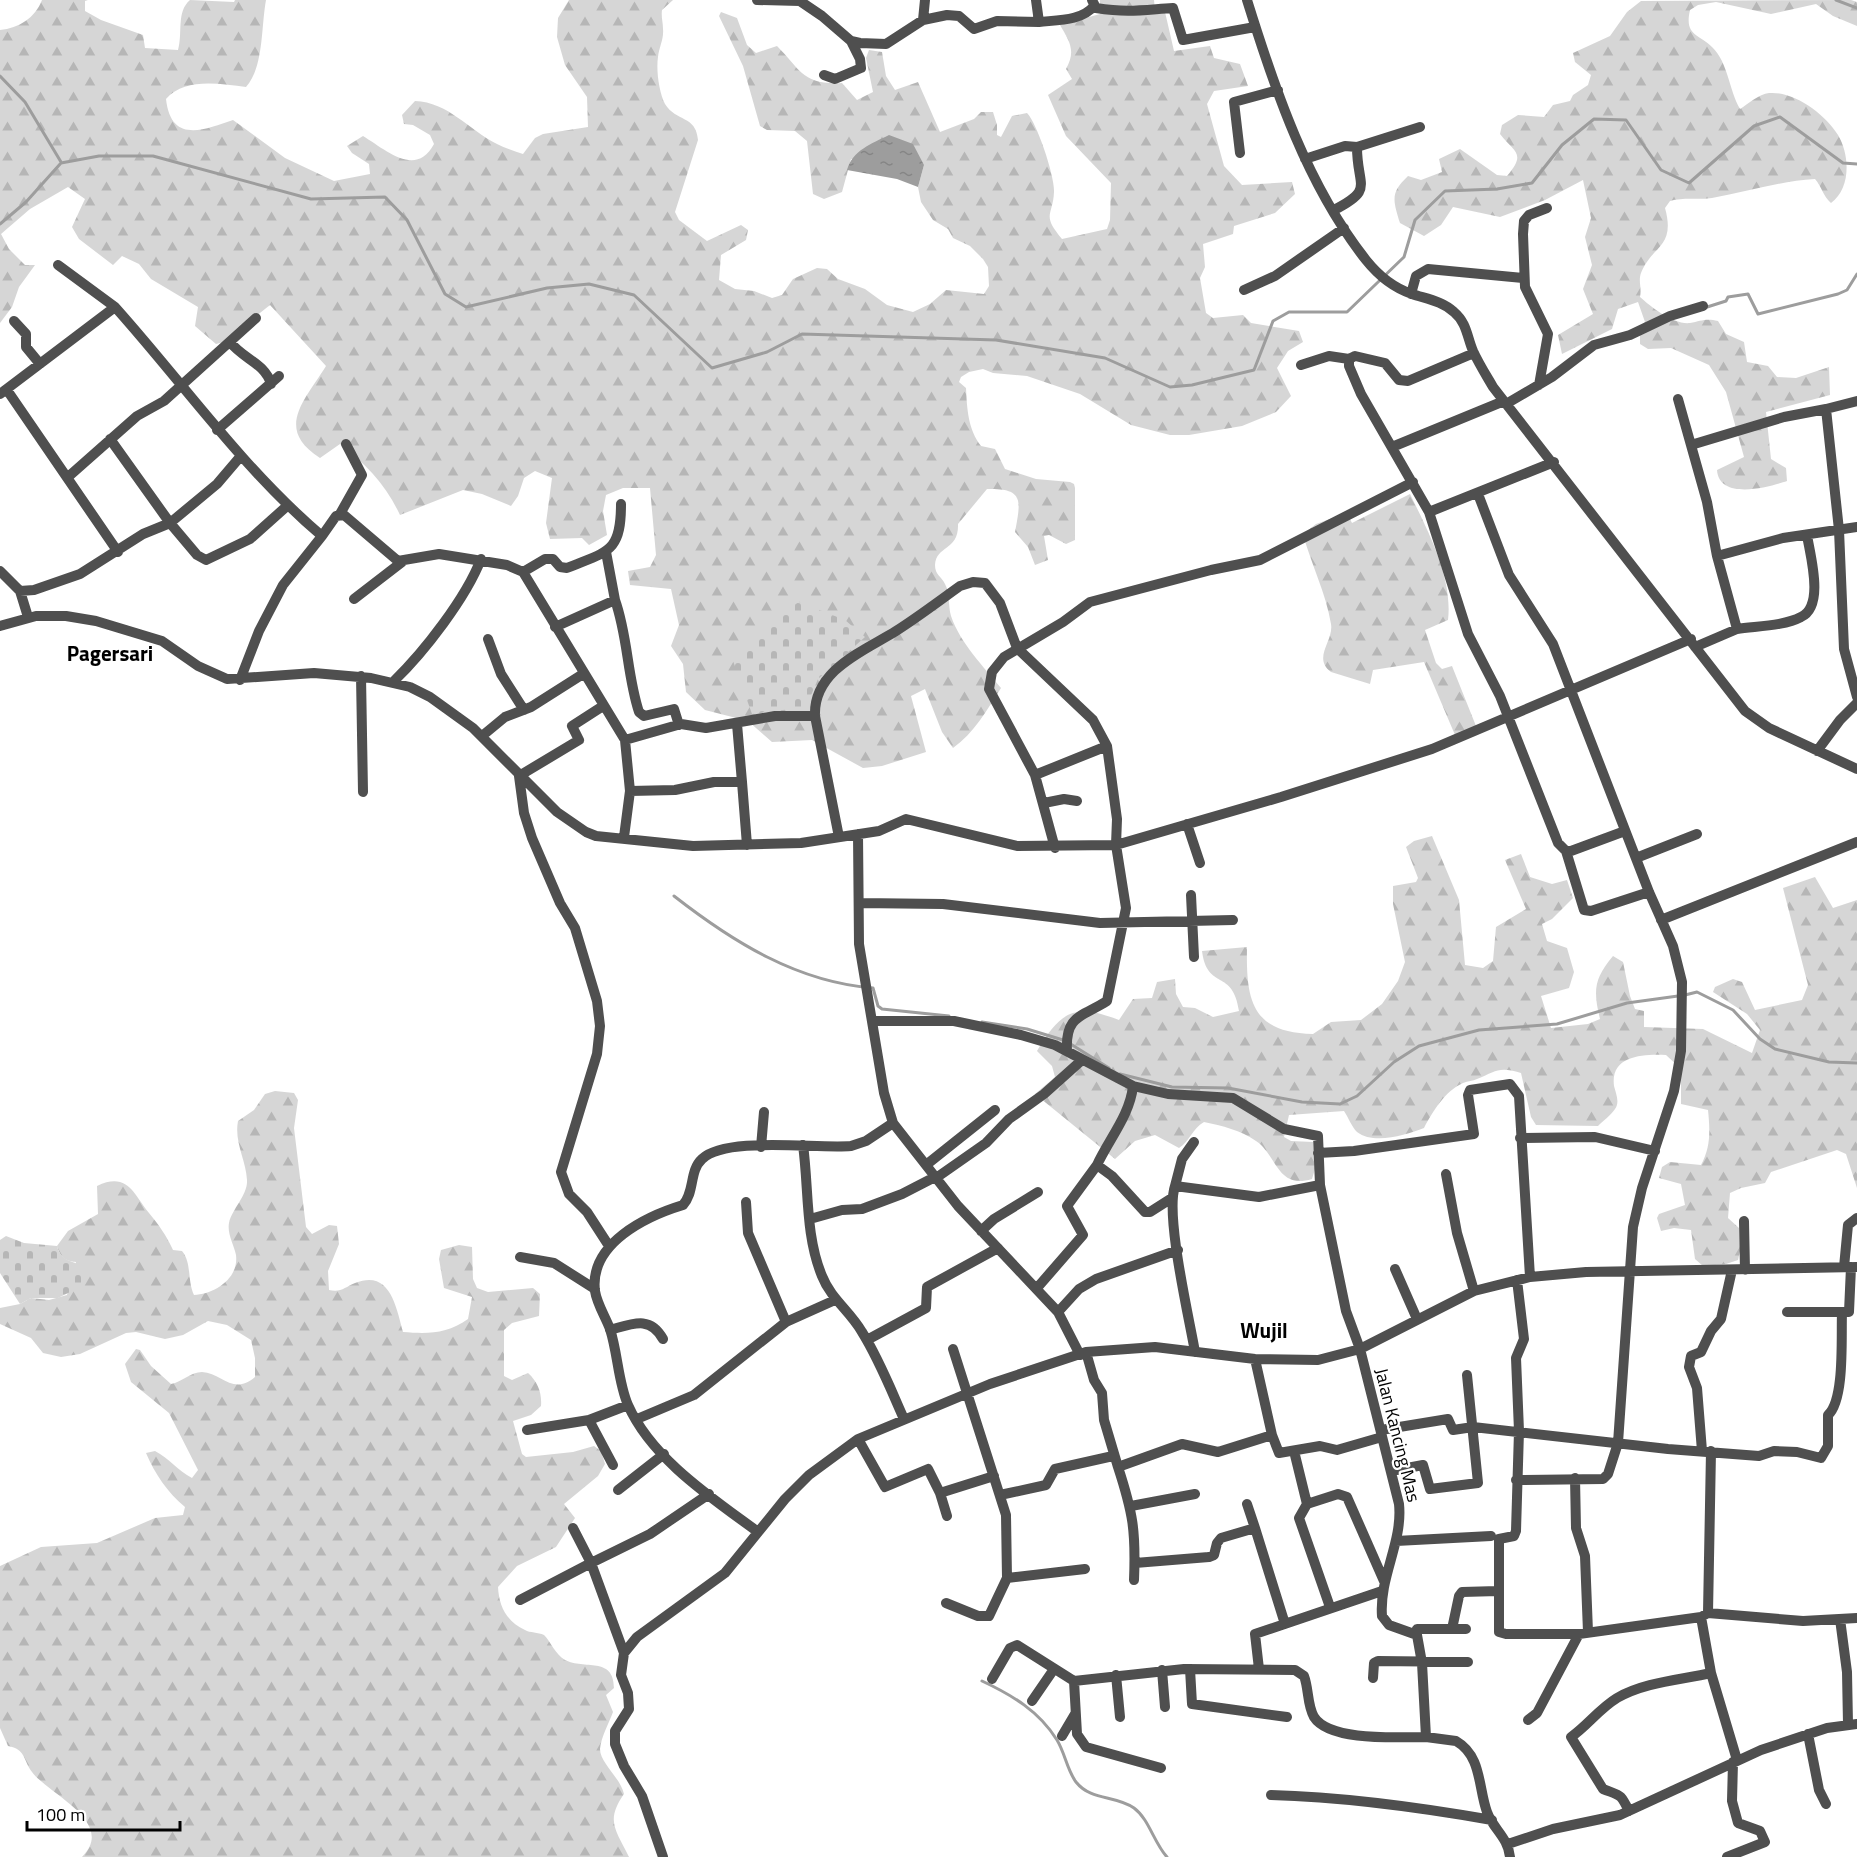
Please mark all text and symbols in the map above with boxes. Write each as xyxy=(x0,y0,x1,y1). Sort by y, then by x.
district label: Pagersari xyxy=(67,637,153,669)
district label: Wujil xyxy=(1240,1314,1288,1346)
street label: Jalan Kancing Mas xyxy=(1368,1365,1428,1505)
scale bar xyxy=(27,1794,180,1832)
text: 100 m xyxy=(36,1801,85,1828)

